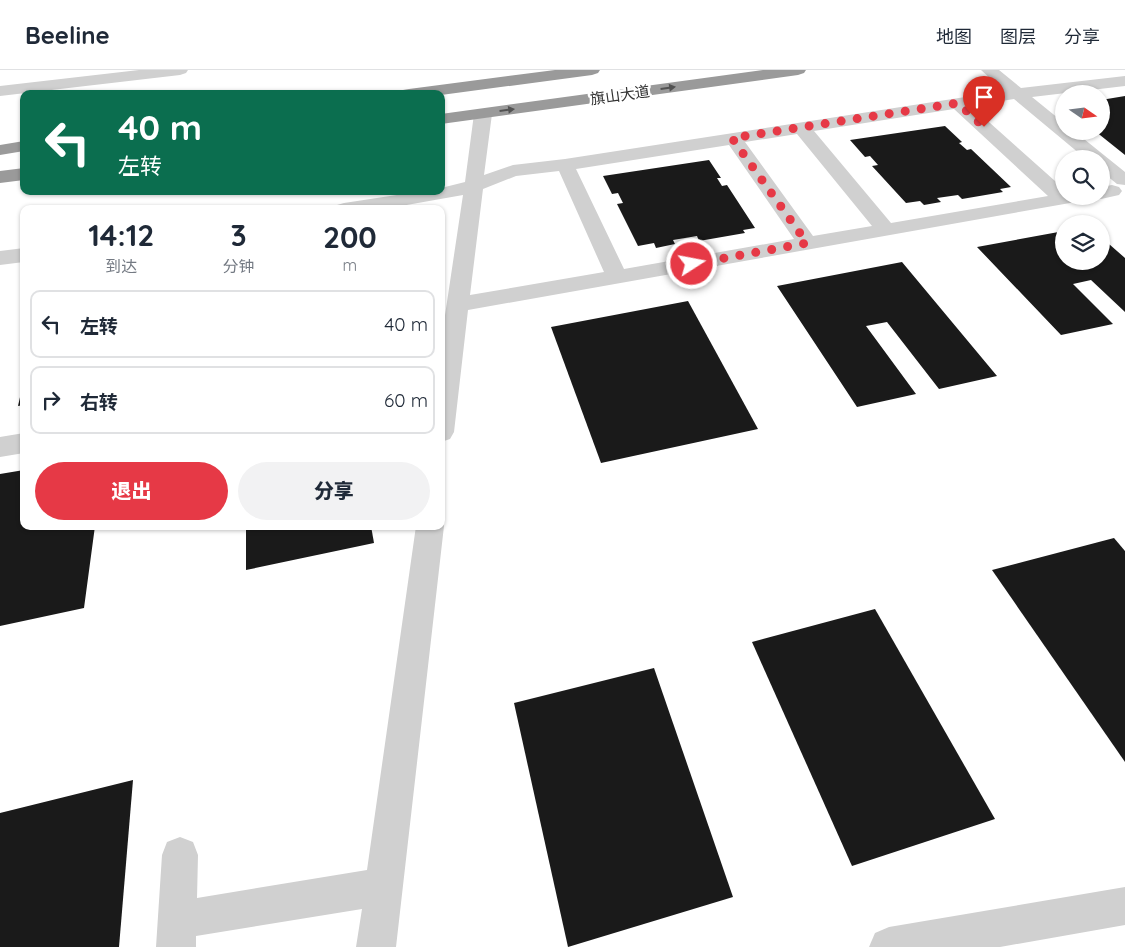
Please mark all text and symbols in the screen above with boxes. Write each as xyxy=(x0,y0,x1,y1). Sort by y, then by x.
text: Beeline xyxy=(25,20,110,50)
text: 地图 xyxy=(936,25,972,48)
text: 图层 xyxy=(1000,25,1036,48)
text: 分享 xyxy=(1064,25,1100,48)
pin xyxy=(963,76,1005,127)
street label: 旗山大道 xyxy=(589,81,651,109)
icon: arrive xyxy=(970,83,998,111)
one-way arrow xyxy=(660,84,676,92)
north arrow xyxy=(1055,85,1110,140)
map controls xyxy=(1055,85,1110,270)
text: 40 m xyxy=(118,105,202,149)
one-way arrow xyxy=(499,106,515,114)
icon: left xyxy=(35,110,100,175)
button: search xyxy=(1055,150,1110,205)
text: 左转 xyxy=(118,152,162,180)
button: layers xyxy=(1055,215,1110,270)
text: 14:12 xyxy=(88,216,154,254)
text: 3 xyxy=(231,216,247,254)
text: 200 xyxy=(323,218,377,256)
position arrow xyxy=(665,237,717,289)
text: m xyxy=(343,255,357,275)
text: 到达 xyxy=(105,256,137,276)
text: 分钟 xyxy=(223,256,255,276)
icon: left xyxy=(37,310,65,338)
text: 40 m xyxy=(384,312,428,336)
text: 左转 xyxy=(80,314,118,338)
icon: right xyxy=(37,386,65,414)
text: 60 m xyxy=(384,388,428,412)
text: 右转 xyxy=(80,390,118,414)
button: 退出 xyxy=(35,462,228,520)
button: 分享 xyxy=(238,462,430,520)

